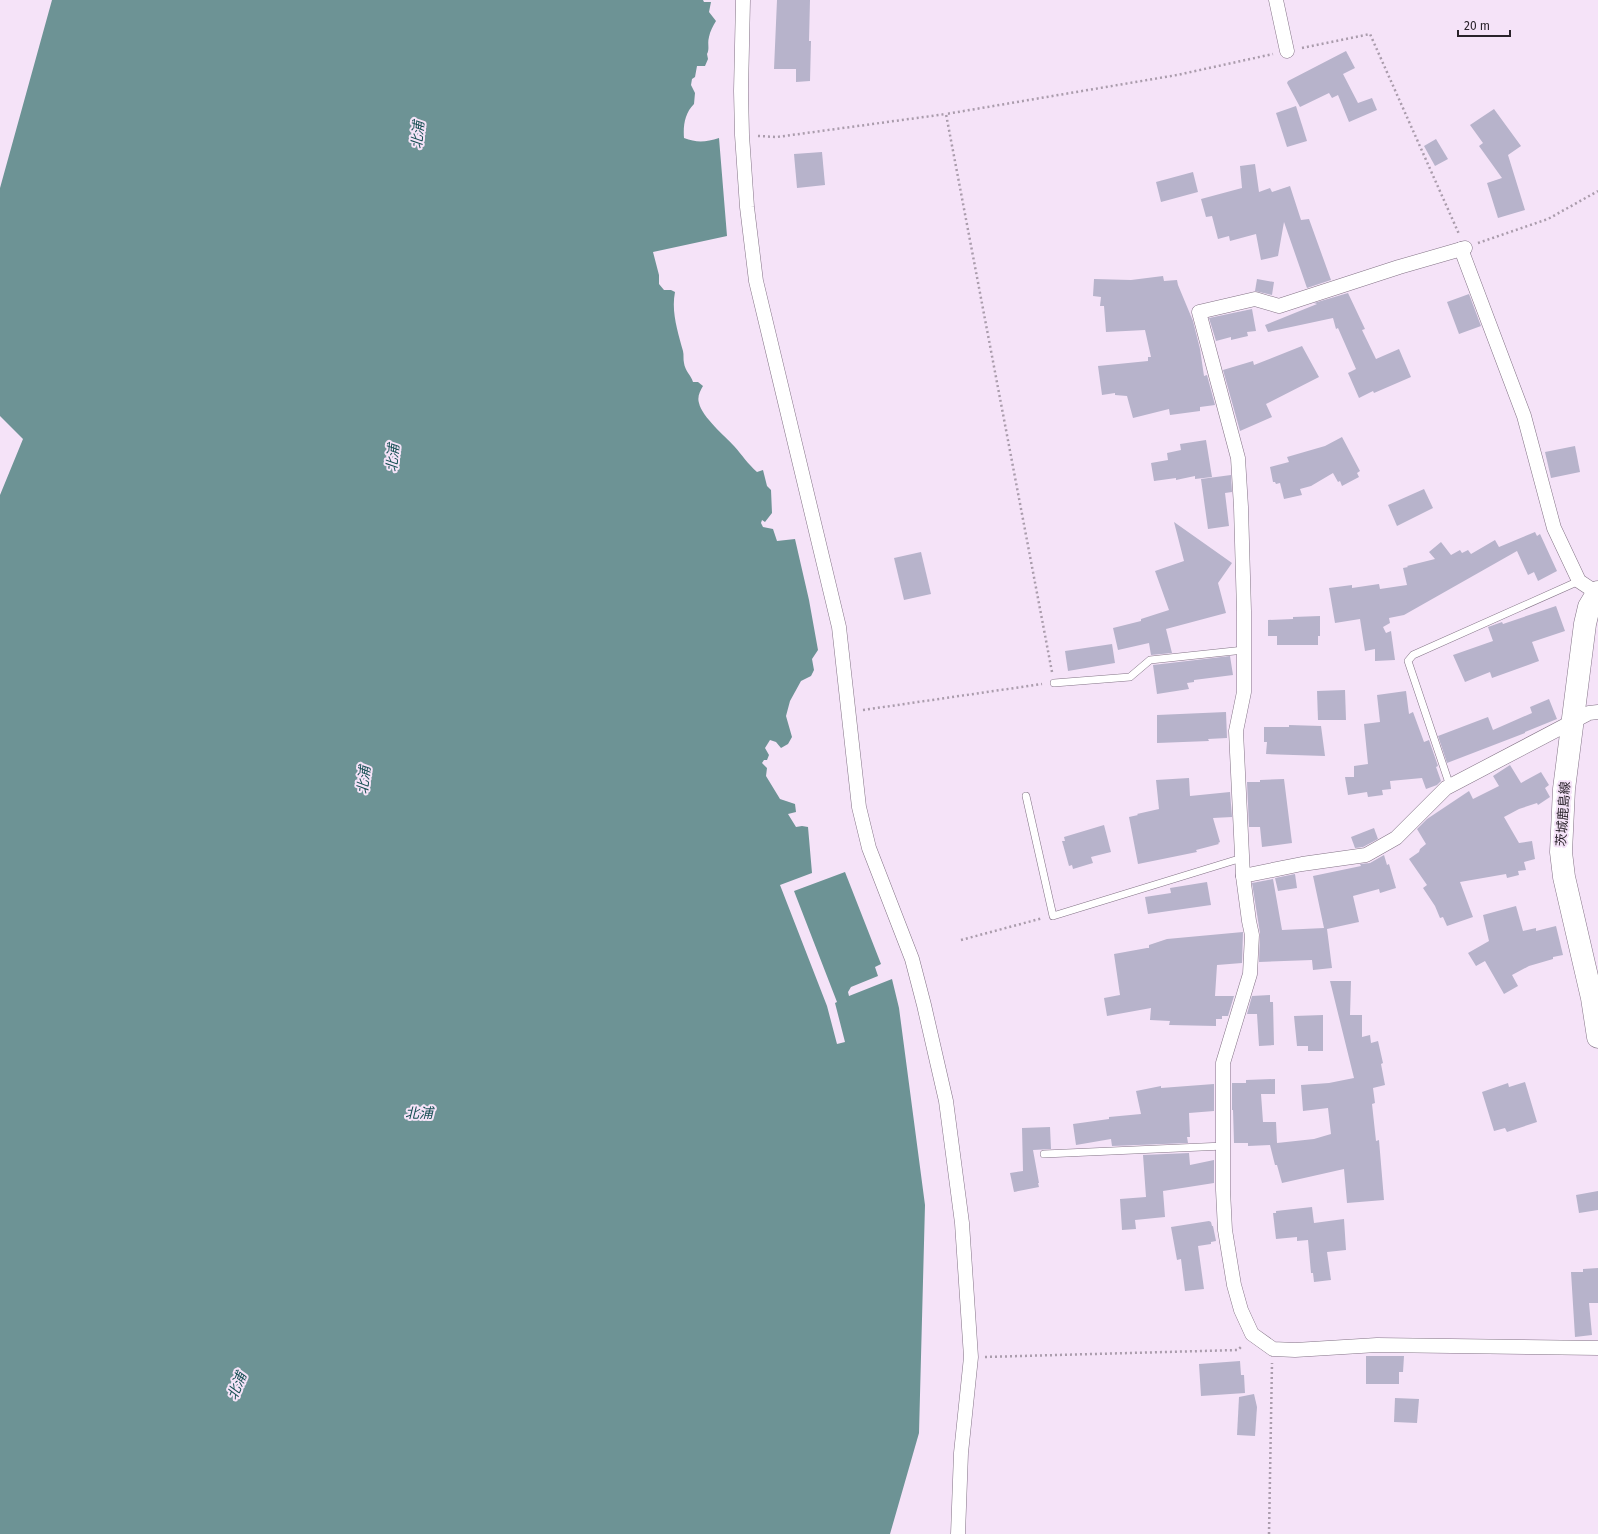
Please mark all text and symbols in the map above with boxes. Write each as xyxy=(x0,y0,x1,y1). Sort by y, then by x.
scale bar xyxy=(1458,12,1510,38)
text: 20 m xyxy=(1464,19,1490,33)
water label: 北浦 xyxy=(408,118,428,150)
water label: 北浦 xyxy=(383,441,403,473)
water label: 北浦 xyxy=(354,763,374,795)
street label: 茨城鹿島線 xyxy=(1553,781,1573,847)
water label: 北浦 xyxy=(405,1105,435,1122)
water label: 北浦 xyxy=(224,1368,251,1402)

